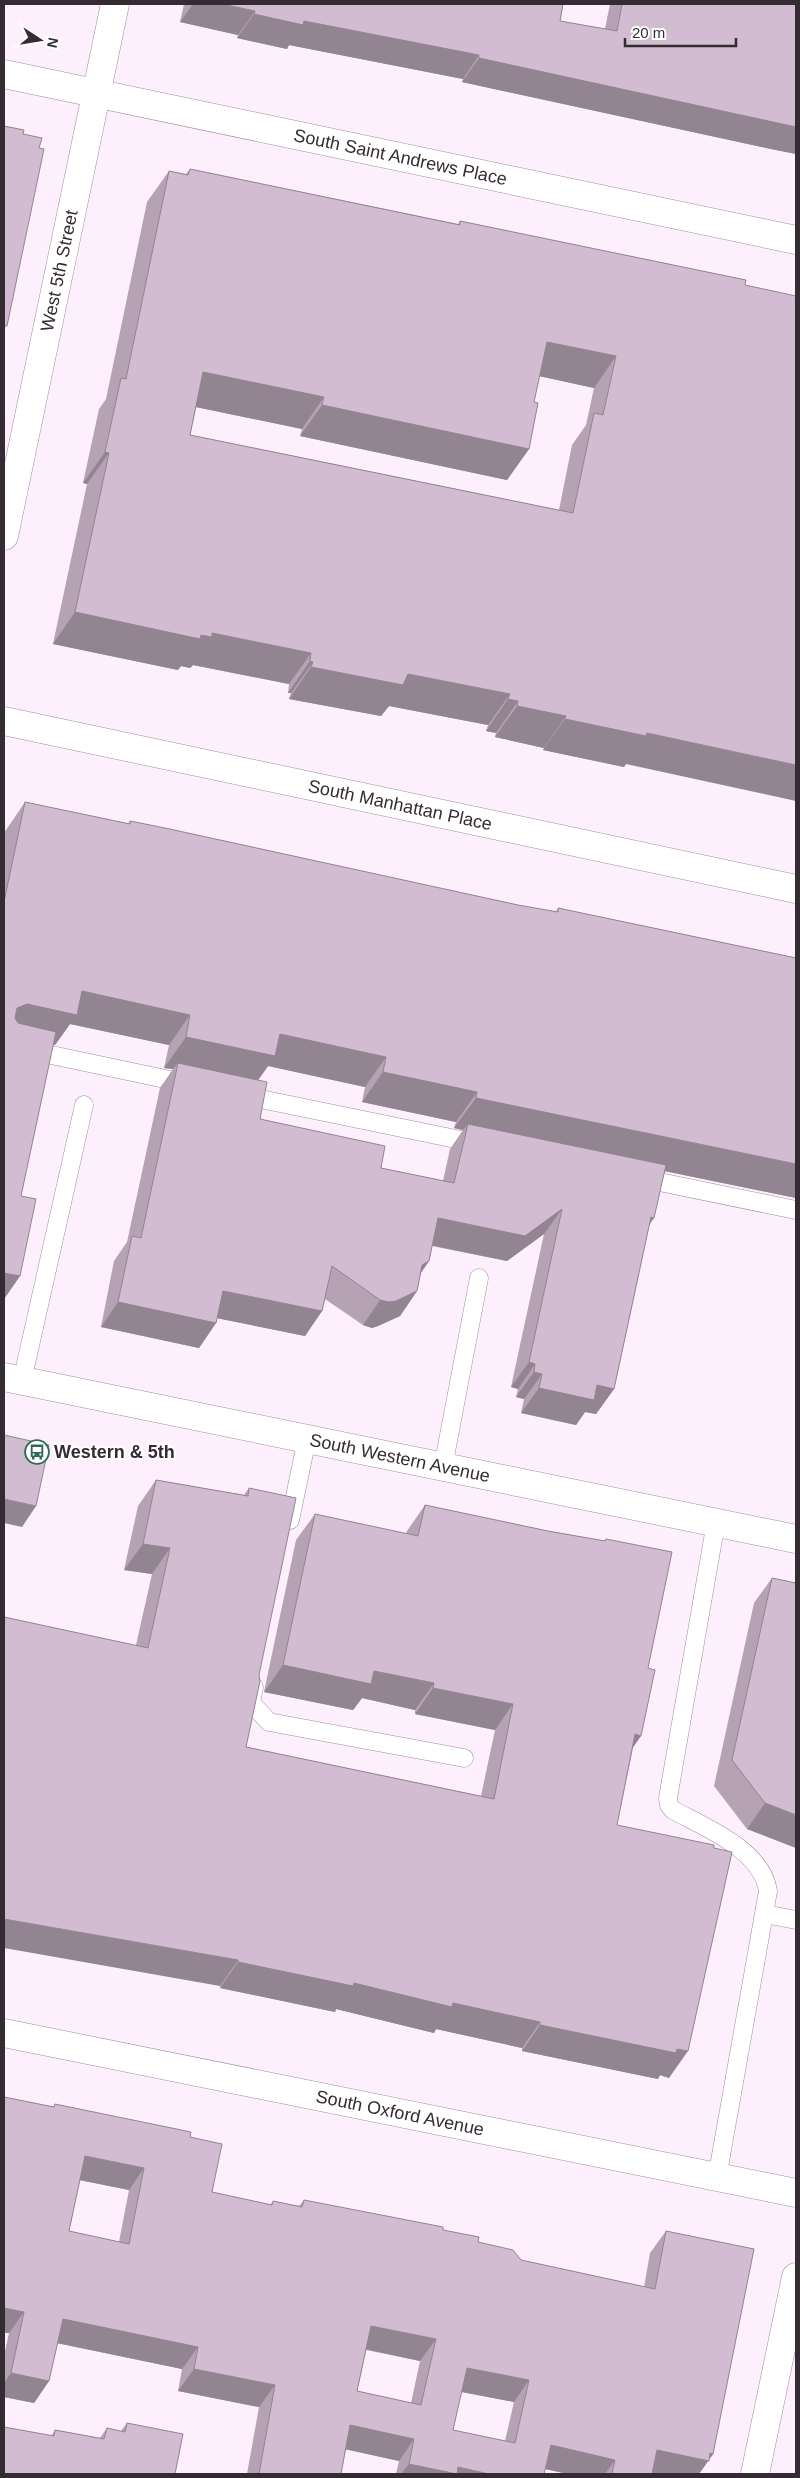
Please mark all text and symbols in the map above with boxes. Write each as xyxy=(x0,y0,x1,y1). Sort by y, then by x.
north arrow xyxy=(15,15,65,65)
scale bar xyxy=(625,15,736,47)
text: 20 m xyxy=(632,24,665,41)
text: N xyxy=(44,36,62,49)
street label: South Saint Andrews Place xyxy=(292,125,509,189)
street label: West 5th Street xyxy=(37,208,82,333)
street label: South Manhattan Place xyxy=(307,776,494,834)
street label: South Western Avenue xyxy=(308,1430,492,1486)
bus stop icon: Western & 5th xyxy=(24,1439,50,1465)
place label: Western & 5th xyxy=(54,1442,175,1462)
street label: South Oxford Avenue xyxy=(314,2086,486,2140)

